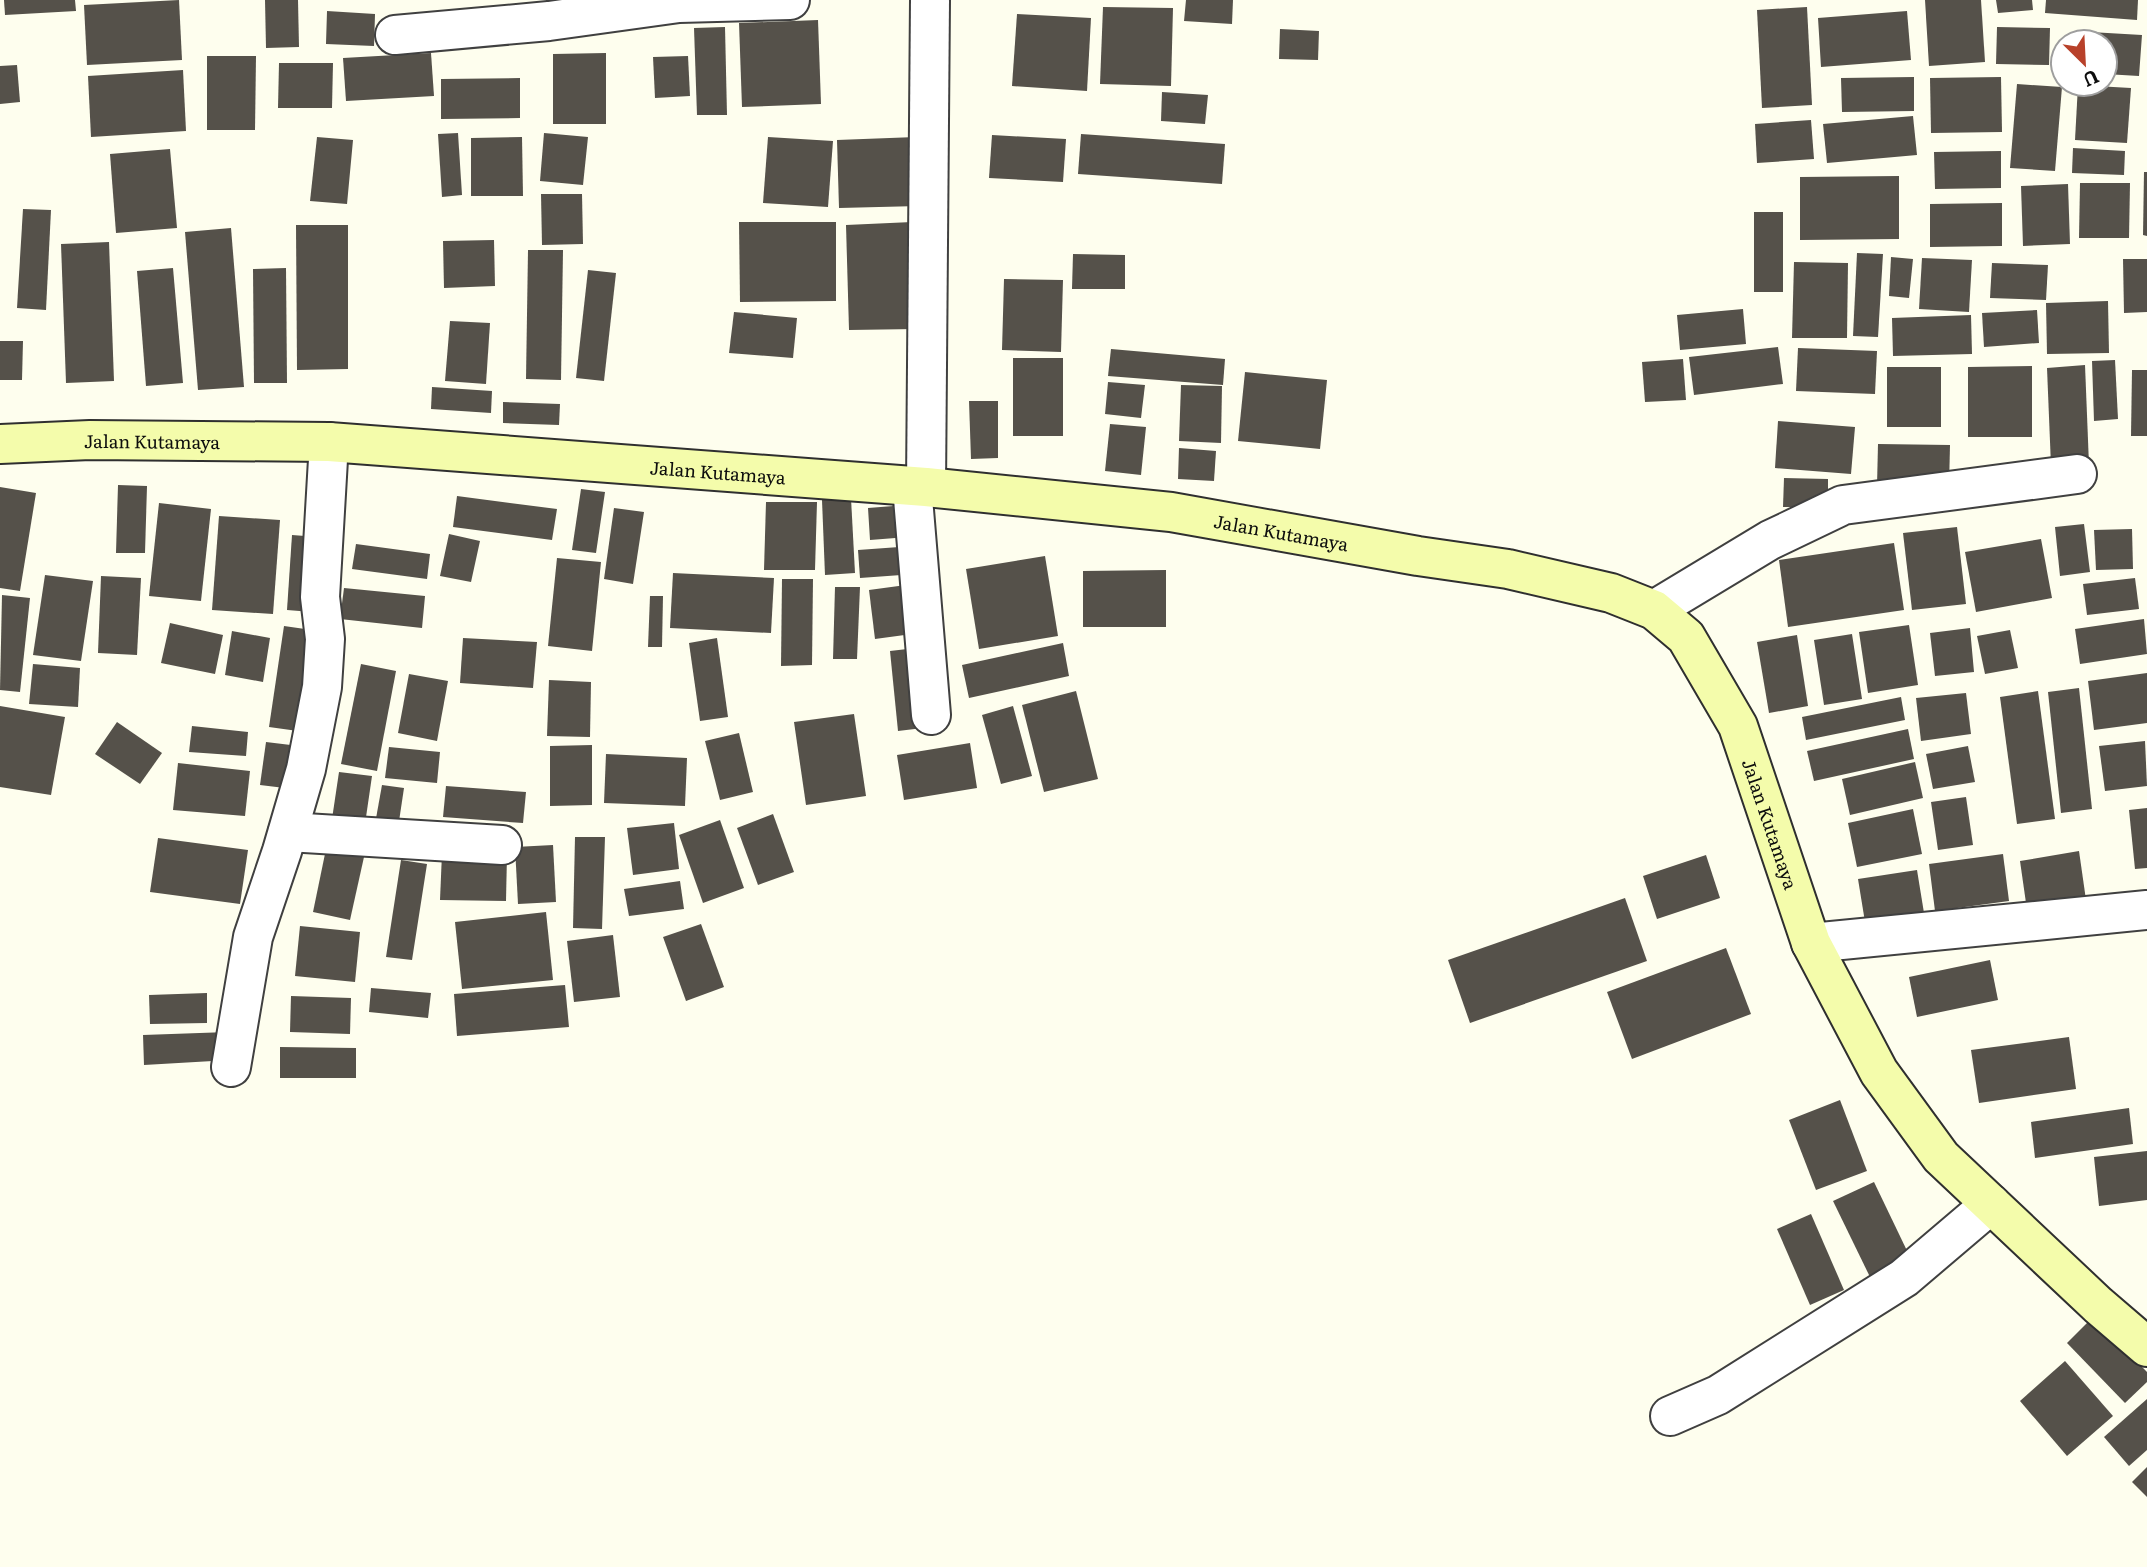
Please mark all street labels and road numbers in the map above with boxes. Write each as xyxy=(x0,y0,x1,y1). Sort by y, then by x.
street label: Jalan Kutamaya xyxy=(83,426,221,455)
street label: Jalan Kutamaya xyxy=(649,453,787,490)
street label: Jalan Kutamaya xyxy=(1212,506,1351,557)
street label: Jalan Kutamaya xyxy=(1736,755,1806,893)

